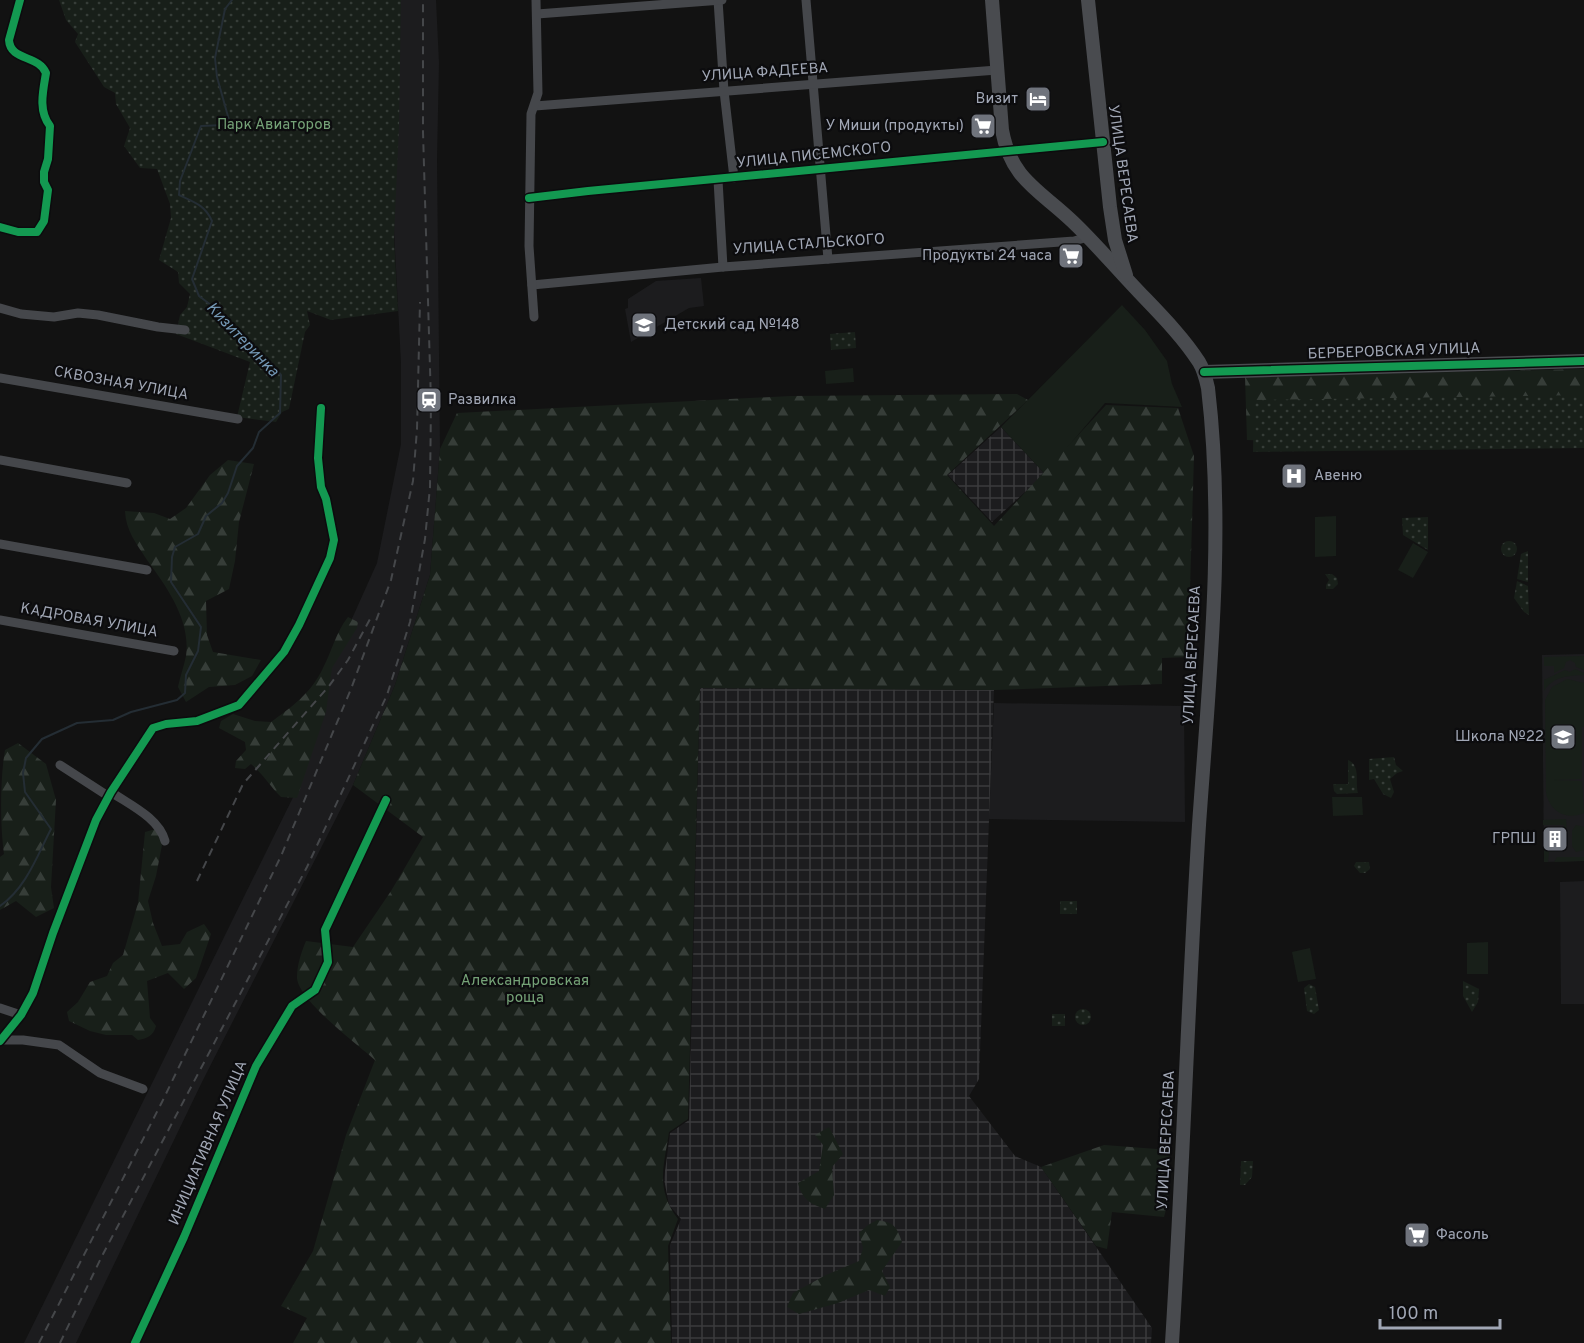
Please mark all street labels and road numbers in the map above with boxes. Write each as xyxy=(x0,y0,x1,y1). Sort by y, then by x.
street label: УЛИЦА ФАДЕЕВА xyxy=(701,59,829,87)
street label: УЛИЦА ВЕРЕСАЕВА xyxy=(1103,104,1141,244)
street label: УЛИЦА ПИСЕМСКОГО xyxy=(736,138,892,174)
street label: УЛИЦА СТАЛЬСКОГО xyxy=(732,230,886,260)
street label: БЕРБЕРОВСКАЯ УЛИЦА xyxy=(1307,339,1481,365)
street label: СКВОЗНАЯ УЛИЦА xyxy=(52,363,190,405)
street label: УЛИЦА ВЕРЕСАЕВА xyxy=(1180,585,1206,725)
street label: КАДРОВАЯ УЛИЦА xyxy=(19,600,159,642)
street label: ИНИЦИАТИВНАЯ УЛИЦА xyxy=(166,1058,252,1228)
street label: УЛИЦА ВЕРЕСАЕВА xyxy=(1154,1070,1180,1210)

